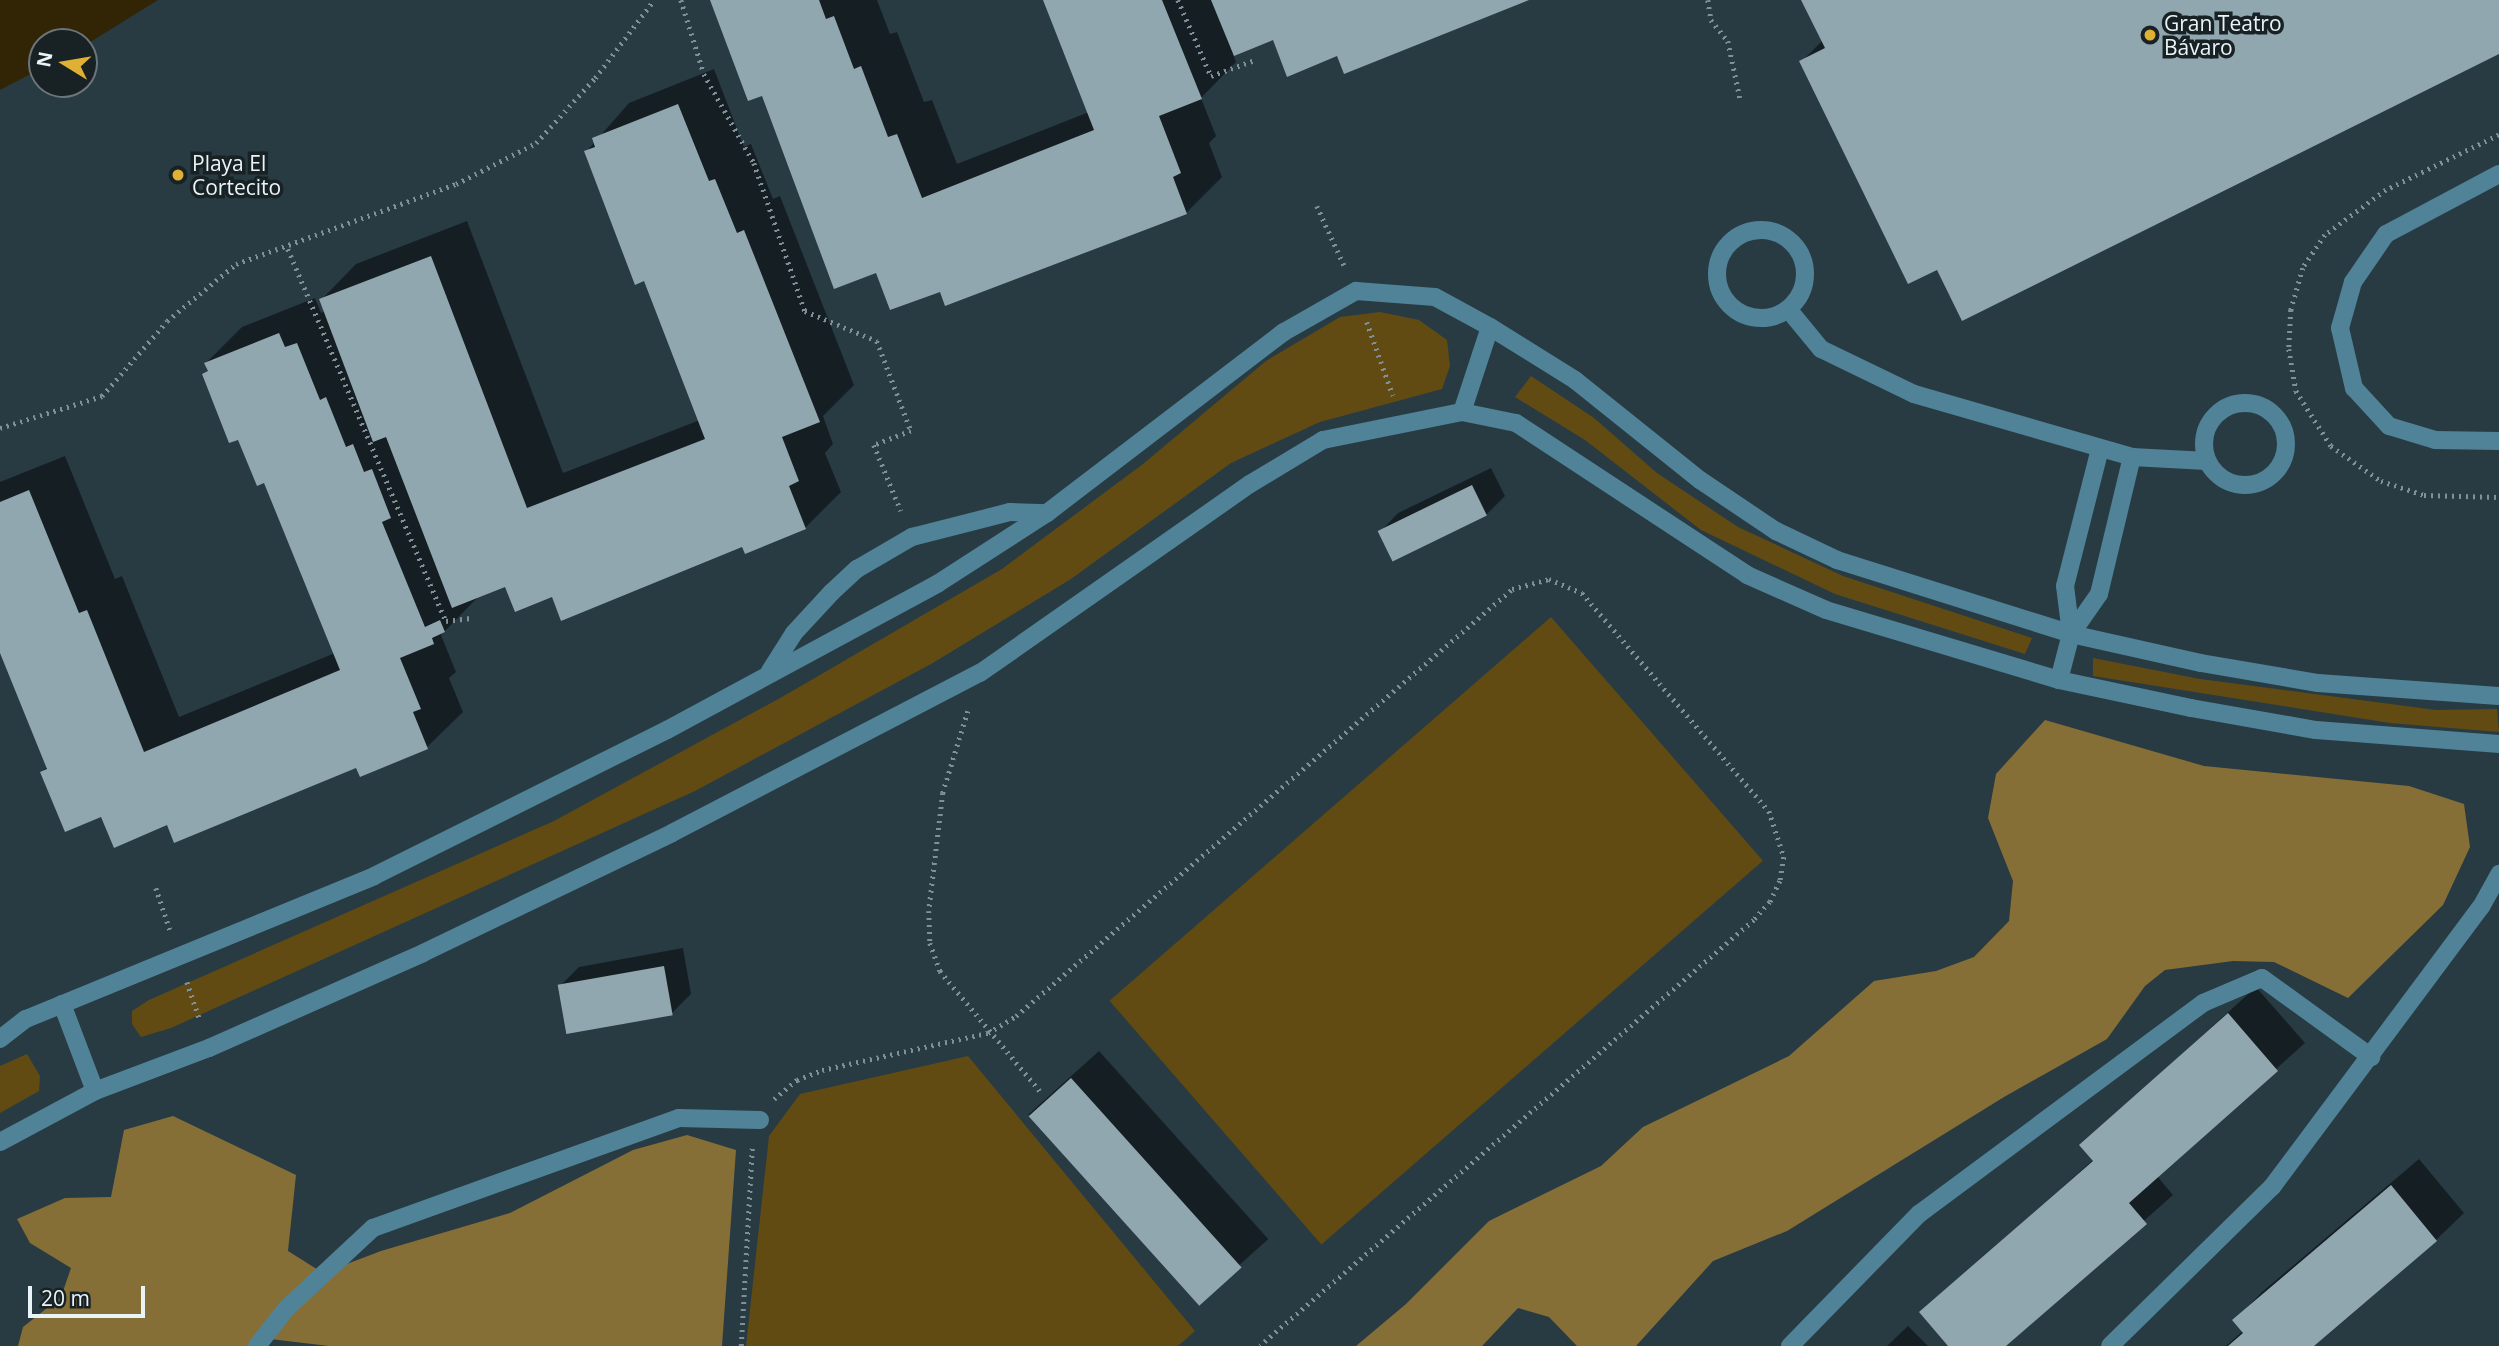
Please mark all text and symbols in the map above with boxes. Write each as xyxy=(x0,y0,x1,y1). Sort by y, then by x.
place label: Gran Teatro Bávaro xyxy=(2164,10,2282,60)
marker: Gran Teatro Bávaro xyxy=(2142,27,2158,43)
north arrow xyxy=(28,28,98,98)
text: N xyxy=(30,49,59,69)
place label: Playa El Cortecito xyxy=(192,150,281,200)
marker: Playa El Cortecito xyxy=(170,167,186,183)
scale bar xyxy=(32,1272,149,1316)
text: 20 m xyxy=(41,1284,90,1312)

